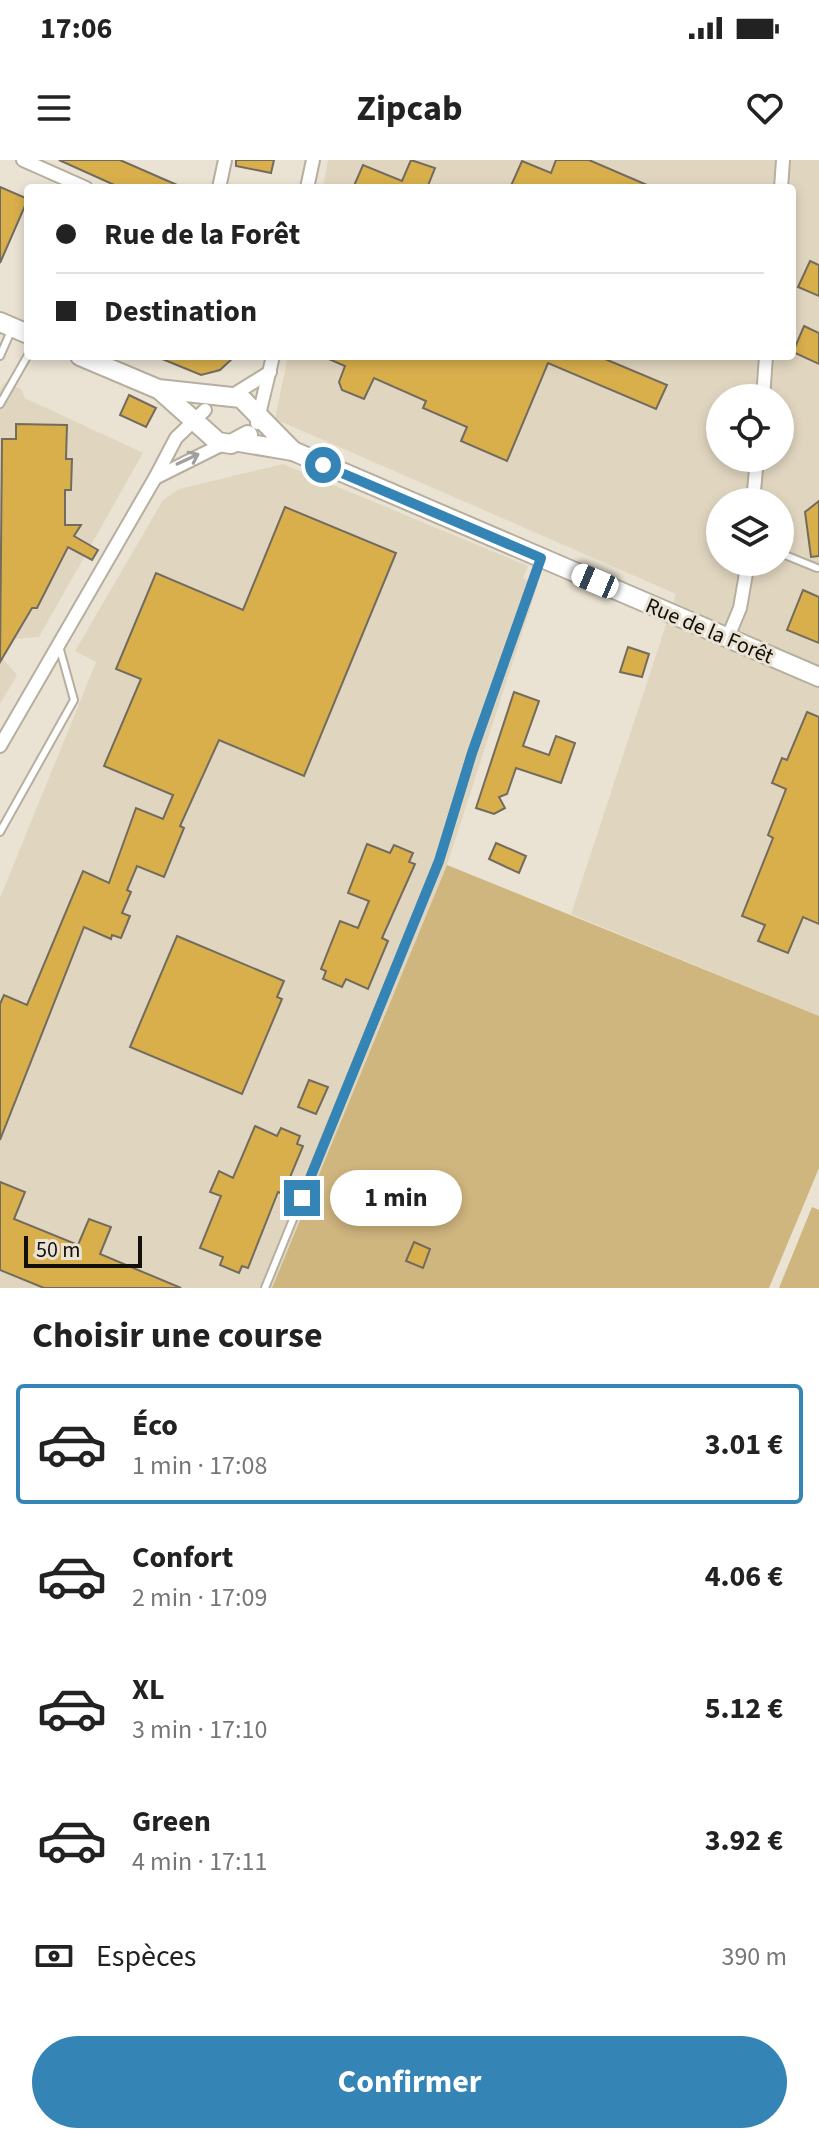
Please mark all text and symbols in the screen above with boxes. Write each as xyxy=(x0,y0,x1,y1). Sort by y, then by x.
text: 17:06 xyxy=(40,7,112,50)
text: Zipcab xyxy=(356,83,463,134)
icon: menu xyxy=(32,86,76,130)
icon: heart xyxy=(743,86,787,130)
text: Rue de la Forêt xyxy=(104,213,300,256)
text: Destination xyxy=(104,290,257,333)
map controls xyxy=(706,384,794,576)
button: locate xyxy=(706,384,794,472)
route start xyxy=(305,447,341,483)
one-way arrow xyxy=(176,451,200,466)
button: layers xyxy=(706,488,794,576)
car xyxy=(568,561,622,601)
street label: Rue de la Forêt xyxy=(641,590,779,673)
callout: 1 min xyxy=(330,1170,462,1226)
text: 1 min xyxy=(364,1179,428,1216)
route end xyxy=(284,1180,320,1216)
scale bar xyxy=(24,1232,142,1268)
text: 50 m xyxy=(36,1234,81,1266)
text: Choisir une course xyxy=(32,1310,323,1361)
text: Éco xyxy=(132,1404,178,1447)
icon: car xyxy=(36,1408,108,1480)
text: 3.01 € xyxy=(705,1423,783,1466)
text: 1 min · 17:08 xyxy=(132,1447,267,1484)
text: Confort xyxy=(132,1536,233,1579)
icon: car xyxy=(36,1540,108,1612)
text: 4.06 € xyxy=(705,1555,783,1598)
text: 2 min · 17:09 xyxy=(132,1579,267,1616)
text: XL xyxy=(132,1668,165,1711)
icon: car xyxy=(36,1672,108,1744)
text: 5.12 € xyxy=(705,1687,783,1730)
text: 3 min · 17:10 xyxy=(132,1711,267,1748)
text: Green xyxy=(132,1800,211,1843)
icon: car xyxy=(36,1804,108,1876)
text: 3.92 € xyxy=(705,1819,783,1862)
text: 4 min · 17:11 xyxy=(132,1843,267,1880)
icon: cash xyxy=(32,1934,76,1978)
text: Espèces xyxy=(96,1935,196,1978)
text: 390 m xyxy=(721,1938,787,1975)
button: Confirmer xyxy=(32,2036,787,2128)

